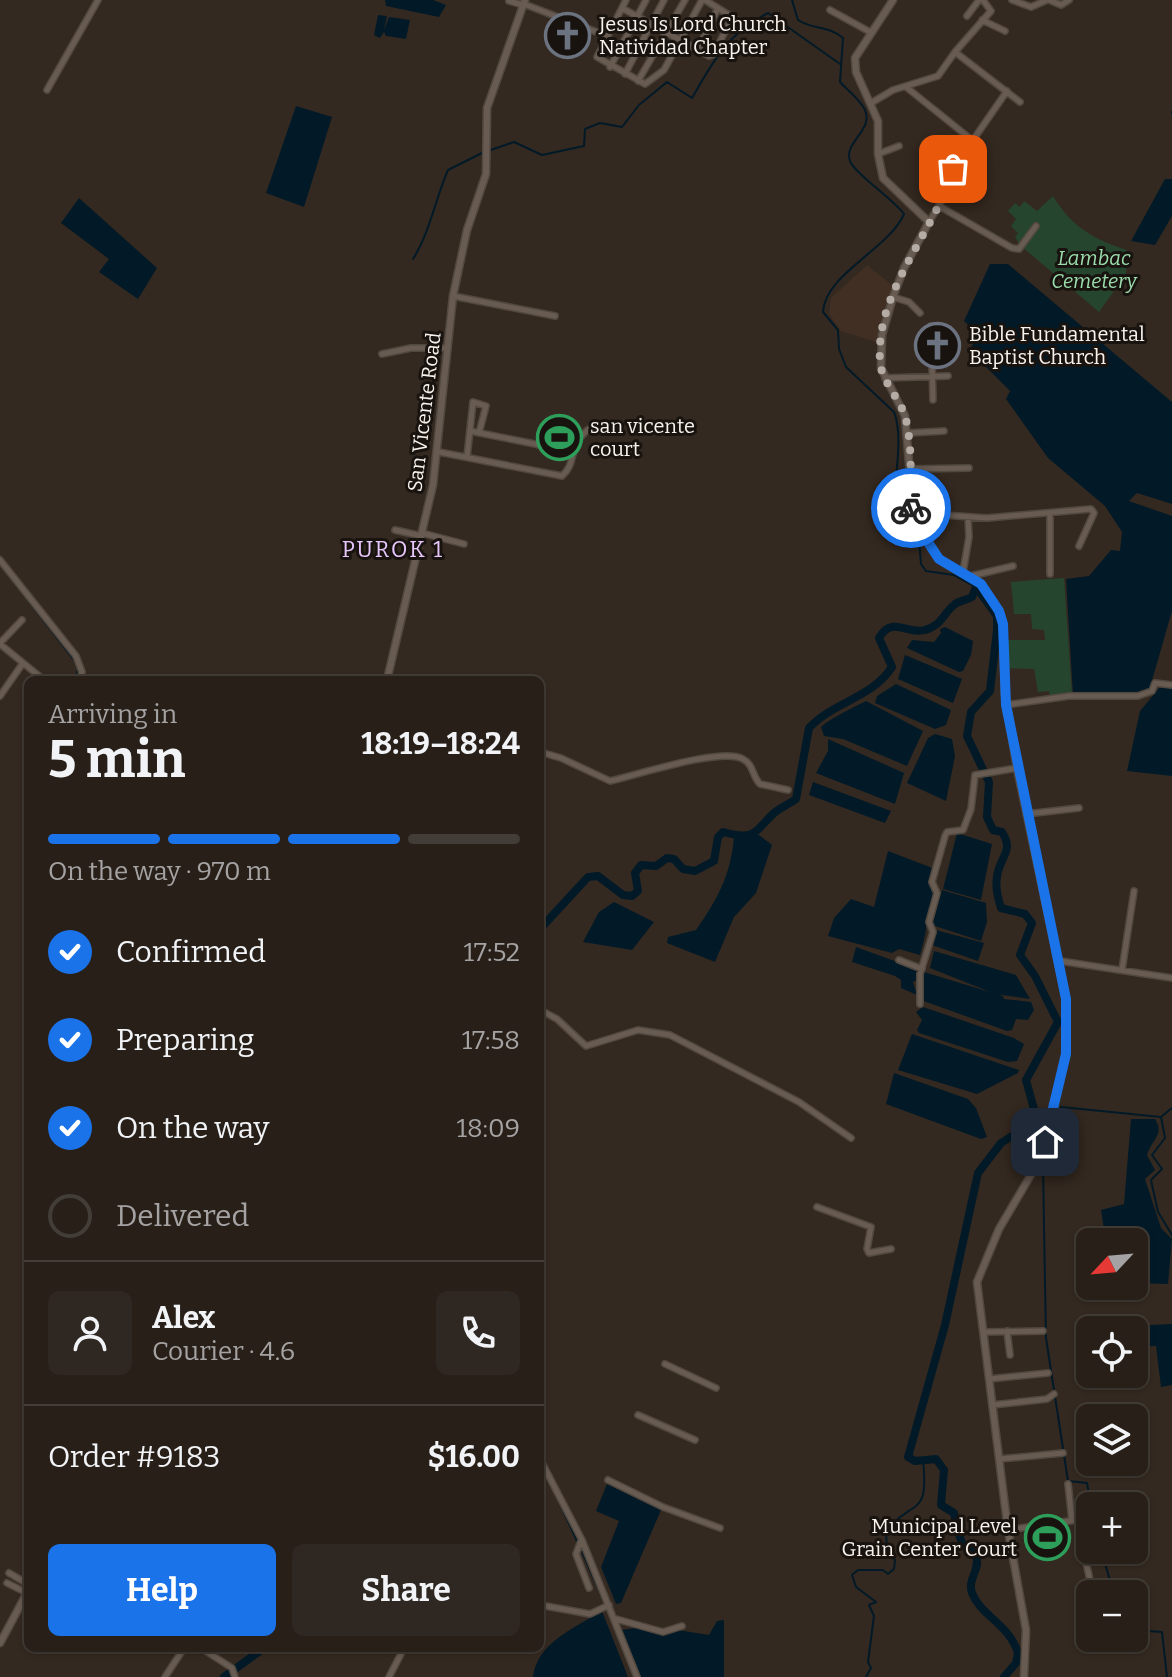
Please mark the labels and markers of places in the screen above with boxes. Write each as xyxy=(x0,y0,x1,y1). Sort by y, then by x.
church icon: Jesus Is Lord Church Natividad Chapter xyxy=(544,12,592,60)
place label: Jesus Is Lord Church Natividad Chapter xyxy=(598,12,787,59)
pin xyxy=(919,135,987,203)
church icon: Bible Fundamental Baptist Church xyxy=(914,321,962,369)
place label: Bible Fundamental Baptist Church xyxy=(969,322,1145,369)
sports icon: san vicente court xyxy=(535,414,583,462)
place label: san vicente court xyxy=(590,414,695,461)
pin xyxy=(1011,1108,1079,1176)
sports icon: Municipal Level Grain Center Court xyxy=(1024,1513,1072,1561)
place label: Municipal Level Grain Center Court xyxy=(841,1514,1017,1561)

